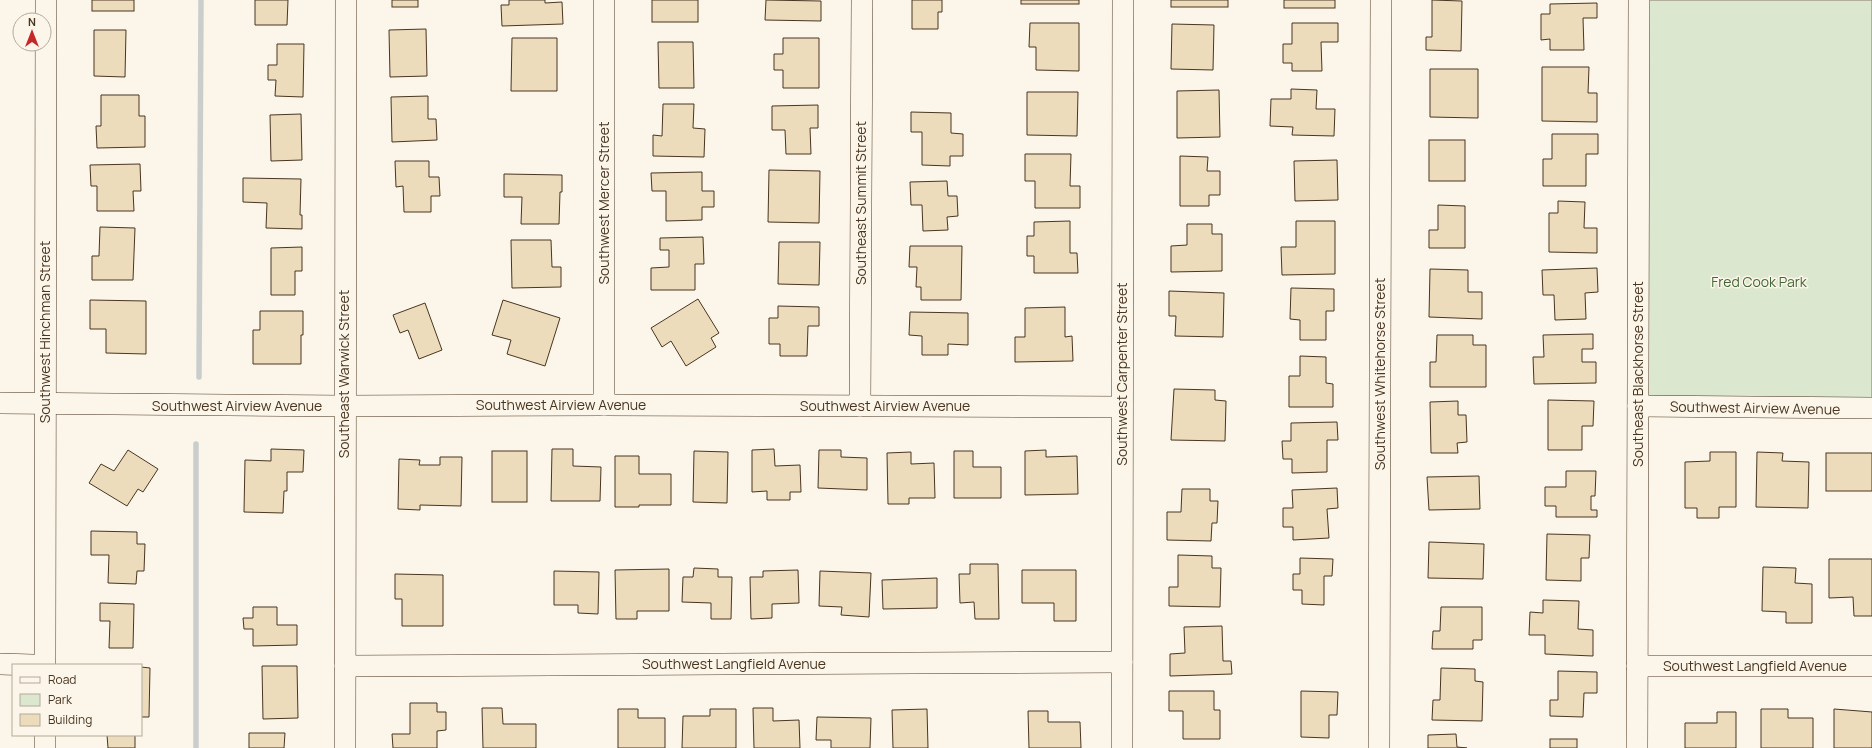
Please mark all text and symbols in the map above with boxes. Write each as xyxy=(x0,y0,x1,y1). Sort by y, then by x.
north arrow xyxy=(12,12,52,52)
text: N xyxy=(28,14,36,29)
street label: Southwest Mercer Street xyxy=(594,121,613,285)
street label: Southeast Summit Street xyxy=(851,121,870,285)
street label: Southwest Hinchman Street xyxy=(35,240,54,423)
park label: Fred Cook Park xyxy=(1711,272,1808,291)
street label: Southwest Whitehorse Street xyxy=(1370,277,1389,470)
street label: Southeast Blackhorse Street xyxy=(1628,281,1647,467)
street label: Southwest Carpenter Street xyxy=(1112,282,1131,466)
street label: Southeast Warwick Street xyxy=(334,289,353,458)
street label: Southwest Airview Avenue xyxy=(476,395,646,414)
street label: Southwest Airview Avenue xyxy=(152,396,322,415)
street label: Southwest Airview Avenue xyxy=(800,396,970,415)
street label: Southwest Airview Avenue xyxy=(1670,397,1840,418)
street label: Southwest Langfield Avenue xyxy=(642,654,826,673)
street label: Southwest Langfield Avenue xyxy=(1663,656,1847,675)
legend xyxy=(12,664,142,736)
text: Road xyxy=(48,671,76,688)
text: Park xyxy=(48,691,73,708)
text: Building xyxy=(48,711,92,728)

